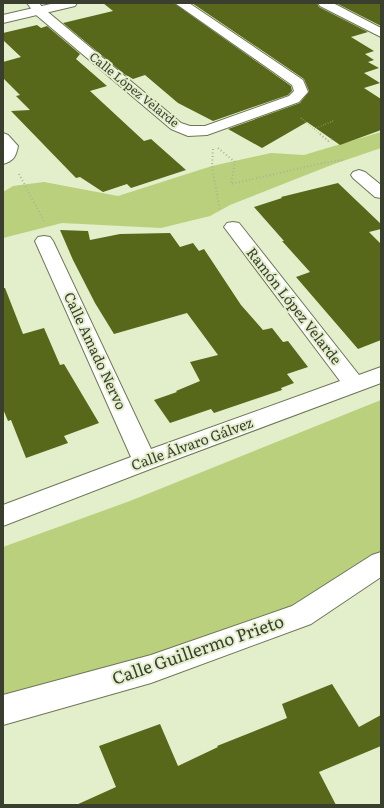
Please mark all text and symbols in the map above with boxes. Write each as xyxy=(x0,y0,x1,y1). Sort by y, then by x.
street label: Calle López Velarde xyxy=(86,47,183,131)
street label: Ramón López Velarde xyxy=(243,243,347,368)
street label: Calle Amado Nervo xyxy=(60,288,132,413)
street label: Calle Álvaro Gálvez xyxy=(128,412,255,474)
street label: Calle Guillermo Prieto xyxy=(108,607,287,690)

